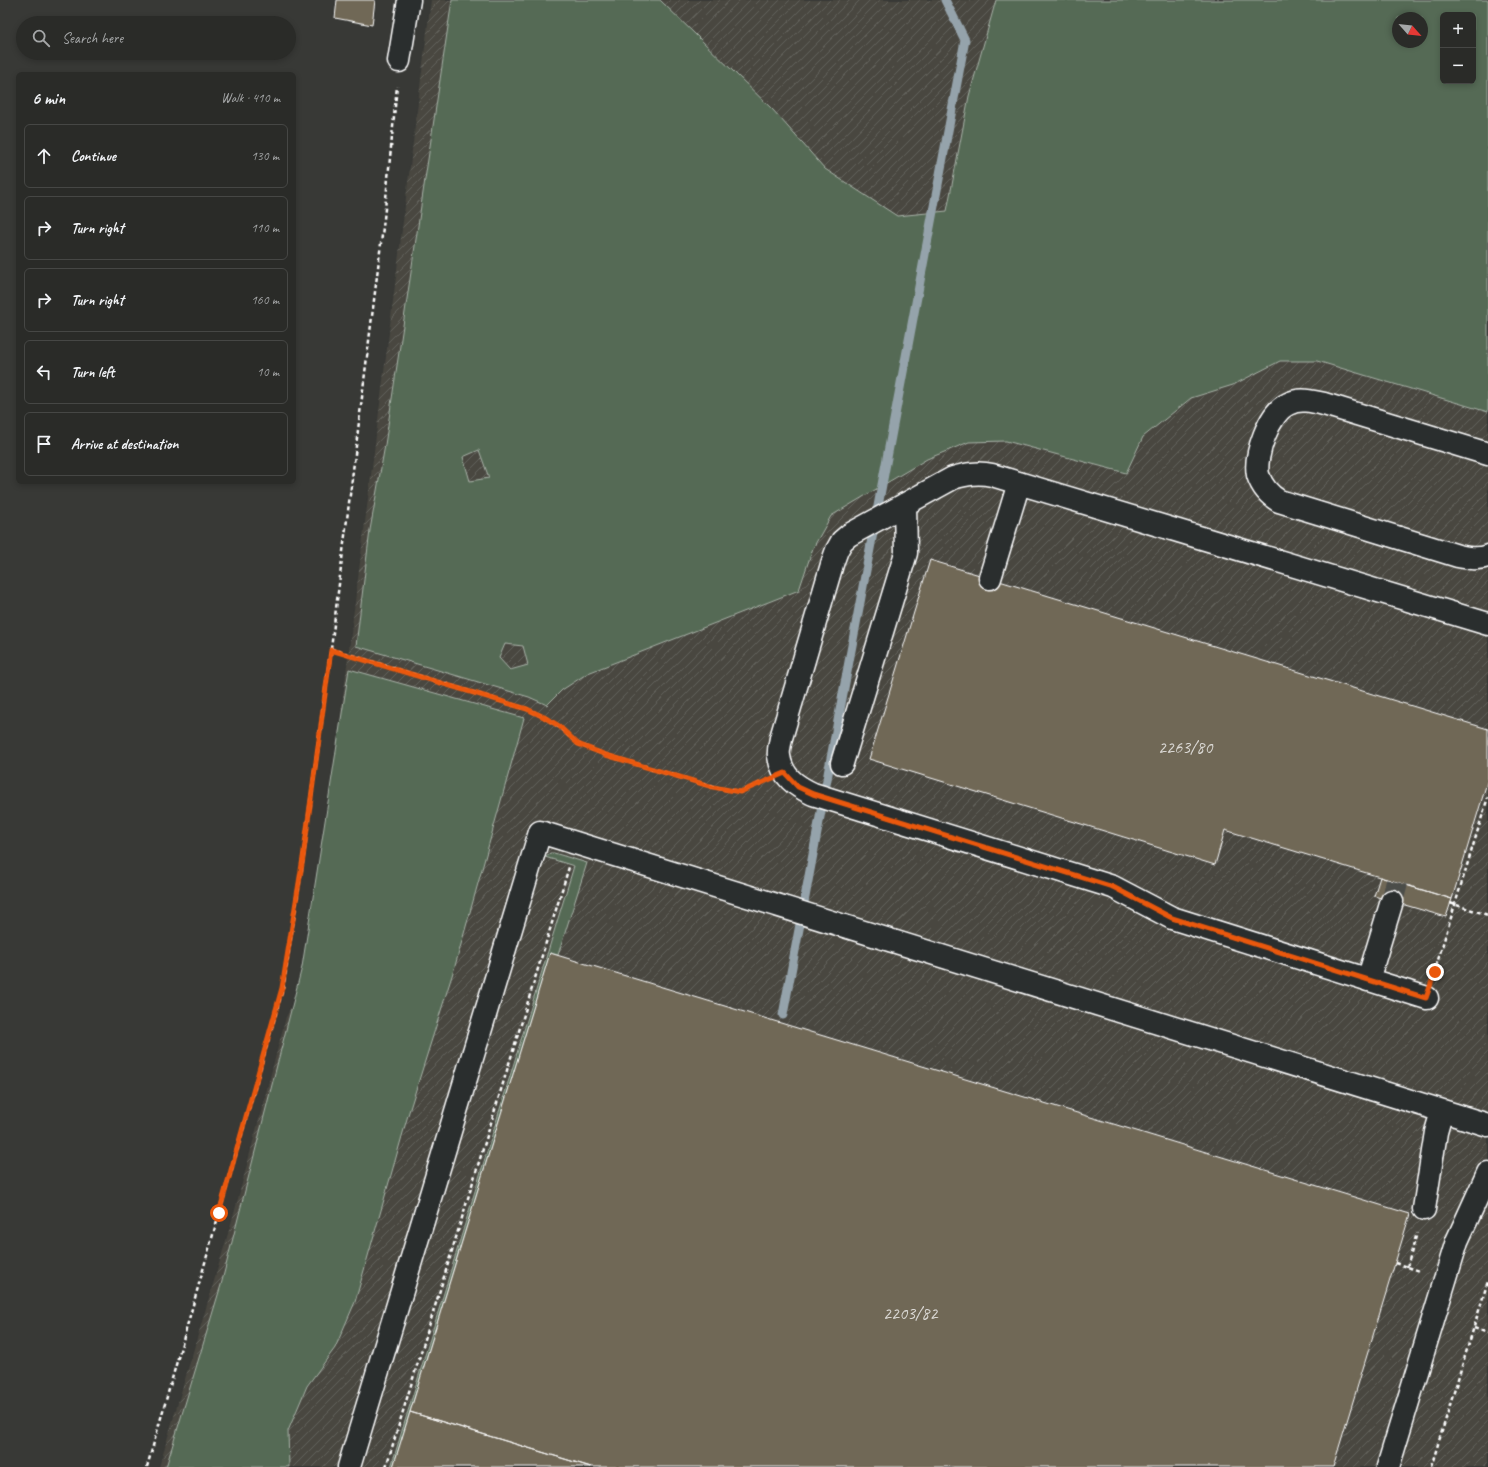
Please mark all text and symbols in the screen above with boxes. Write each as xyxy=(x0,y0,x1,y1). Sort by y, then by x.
north arrow xyxy=(1392,12,1428,48)
map controls xyxy=(1440,12,1476,84)
button: + xyxy=(1440,12,1476,48)
search box xyxy=(16,16,296,60)
icon: search xyxy=(30,27,52,49)
text: Search here xyxy=(62,29,123,48)
button: − xyxy=(1440,48,1476,84)
text: 6 min xyxy=(32,88,65,109)
text: Walk · 410 m xyxy=(221,90,280,106)
icon: ahead xyxy=(33,145,55,167)
text: Continue xyxy=(71,147,116,166)
text: 130 m xyxy=(251,148,279,164)
icon: right xyxy=(33,217,55,239)
text: Turn right xyxy=(71,219,124,238)
text: 110 m xyxy=(251,220,279,236)
icon: right xyxy=(33,289,55,311)
text: Turn right xyxy=(71,291,124,310)
text: 160 m xyxy=(251,292,279,308)
icon: left xyxy=(33,361,55,383)
text: Turn left xyxy=(71,363,114,382)
text: 10 m xyxy=(257,364,279,380)
icon: arrive xyxy=(33,433,55,455)
text: Arrive at destination xyxy=(71,435,178,454)
house number: 2263/80 xyxy=(1158,736,1214,758)
route end xyxy=(1426,963,1444,981)
route start xyxy=(210,1204,228,1222)
house number: 2203/82 xyxy=(883,1302,939,1324)

